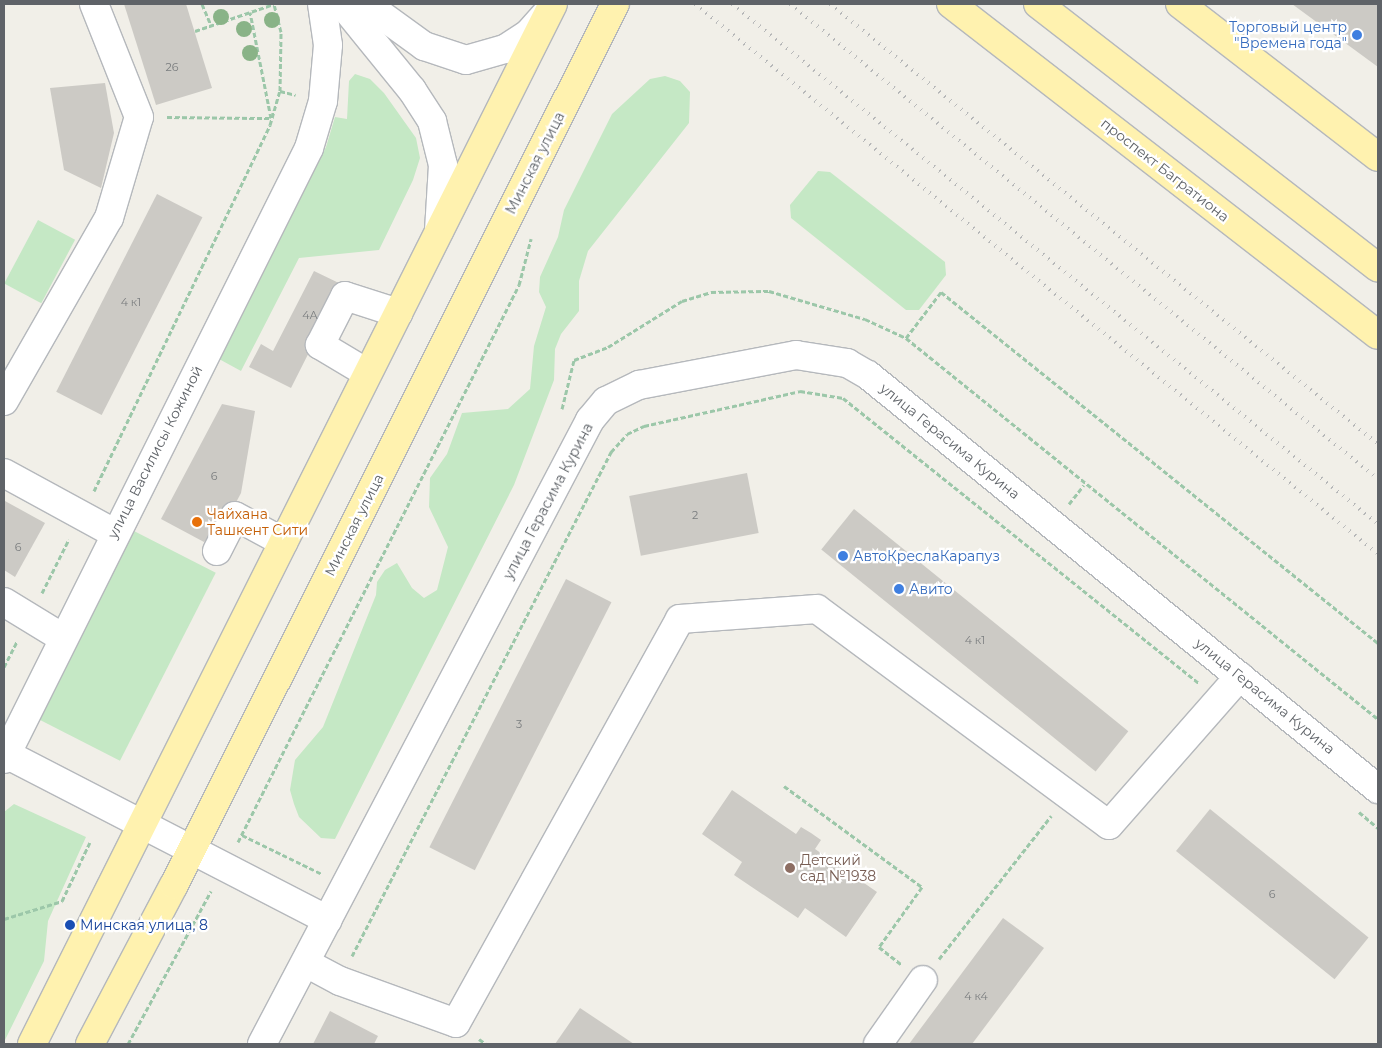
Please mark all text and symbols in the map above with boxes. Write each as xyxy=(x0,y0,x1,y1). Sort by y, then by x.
place label: Торговый центр "Времена года" xyxy=(1229,19,1347,52)
marker: Торговый центр "Времена года" xyxy=(1351,29,1363,41)
house number: 26 xyxy=(166,60,178,74)
street label: Минская улица xyxy=(502,109,568,217)
street label: проспект Багратиона xyxy=(1098,115,1232,225)
house number: 4 к1 xyxy=(121,295,141,309)
house number: 4А xyxy=(302,308,318,322)
street label: улица Василисы Кожиной xyxy=(104,363,206,541)
street label: улица Герасима Курина xyxy=(877,380,1023,502)
street label: улица Герасима Курина xyxy=(500,420,596,582)
house number: 6 xyxy=(211,469,217,483)
street label: Минская улица xyxy=(321,471,387,579)
place label: Чайхана Ташкент Сити xyxy=(207,506,308,538)
house number: 2 xyxy=(692,508,698,522)
marker: Чайхана Ташкент Сити xyxy=(191,516,203,528)
house number: 6 xyxy=(15,540,21,554)
place label: АвтоКреслаКарапуз xyxy=(853,548,1000,564)
marker: АвтоКреслаКарапуз xyxy=(837,550,849,562)
place label: Авито xyxy=(909,581,953,597)
marker: Авито xyxy=(893,583,905,595)
house number: 4 к1 xyxy=(965,633,985,647)
street label: улица Герасима Курина xyxy=(1192,635,1338,757)
house number: 3 xyxy=(516,717,522,731)
place label: Детский сад №1938 xyxy=(800,852,876,884)
marker: Детский сад №1938 xyxy=(784,862,796,874)
house number: 6 xyxy=(1269,887,1275,901)
place label: Минская улица, 8 xyxy=(80,917,208,933)
marker: Минская улица, 8 xyxy=(64,919,76,931)
house number: 4 к4 xyxy=(964,989,988,1003)

